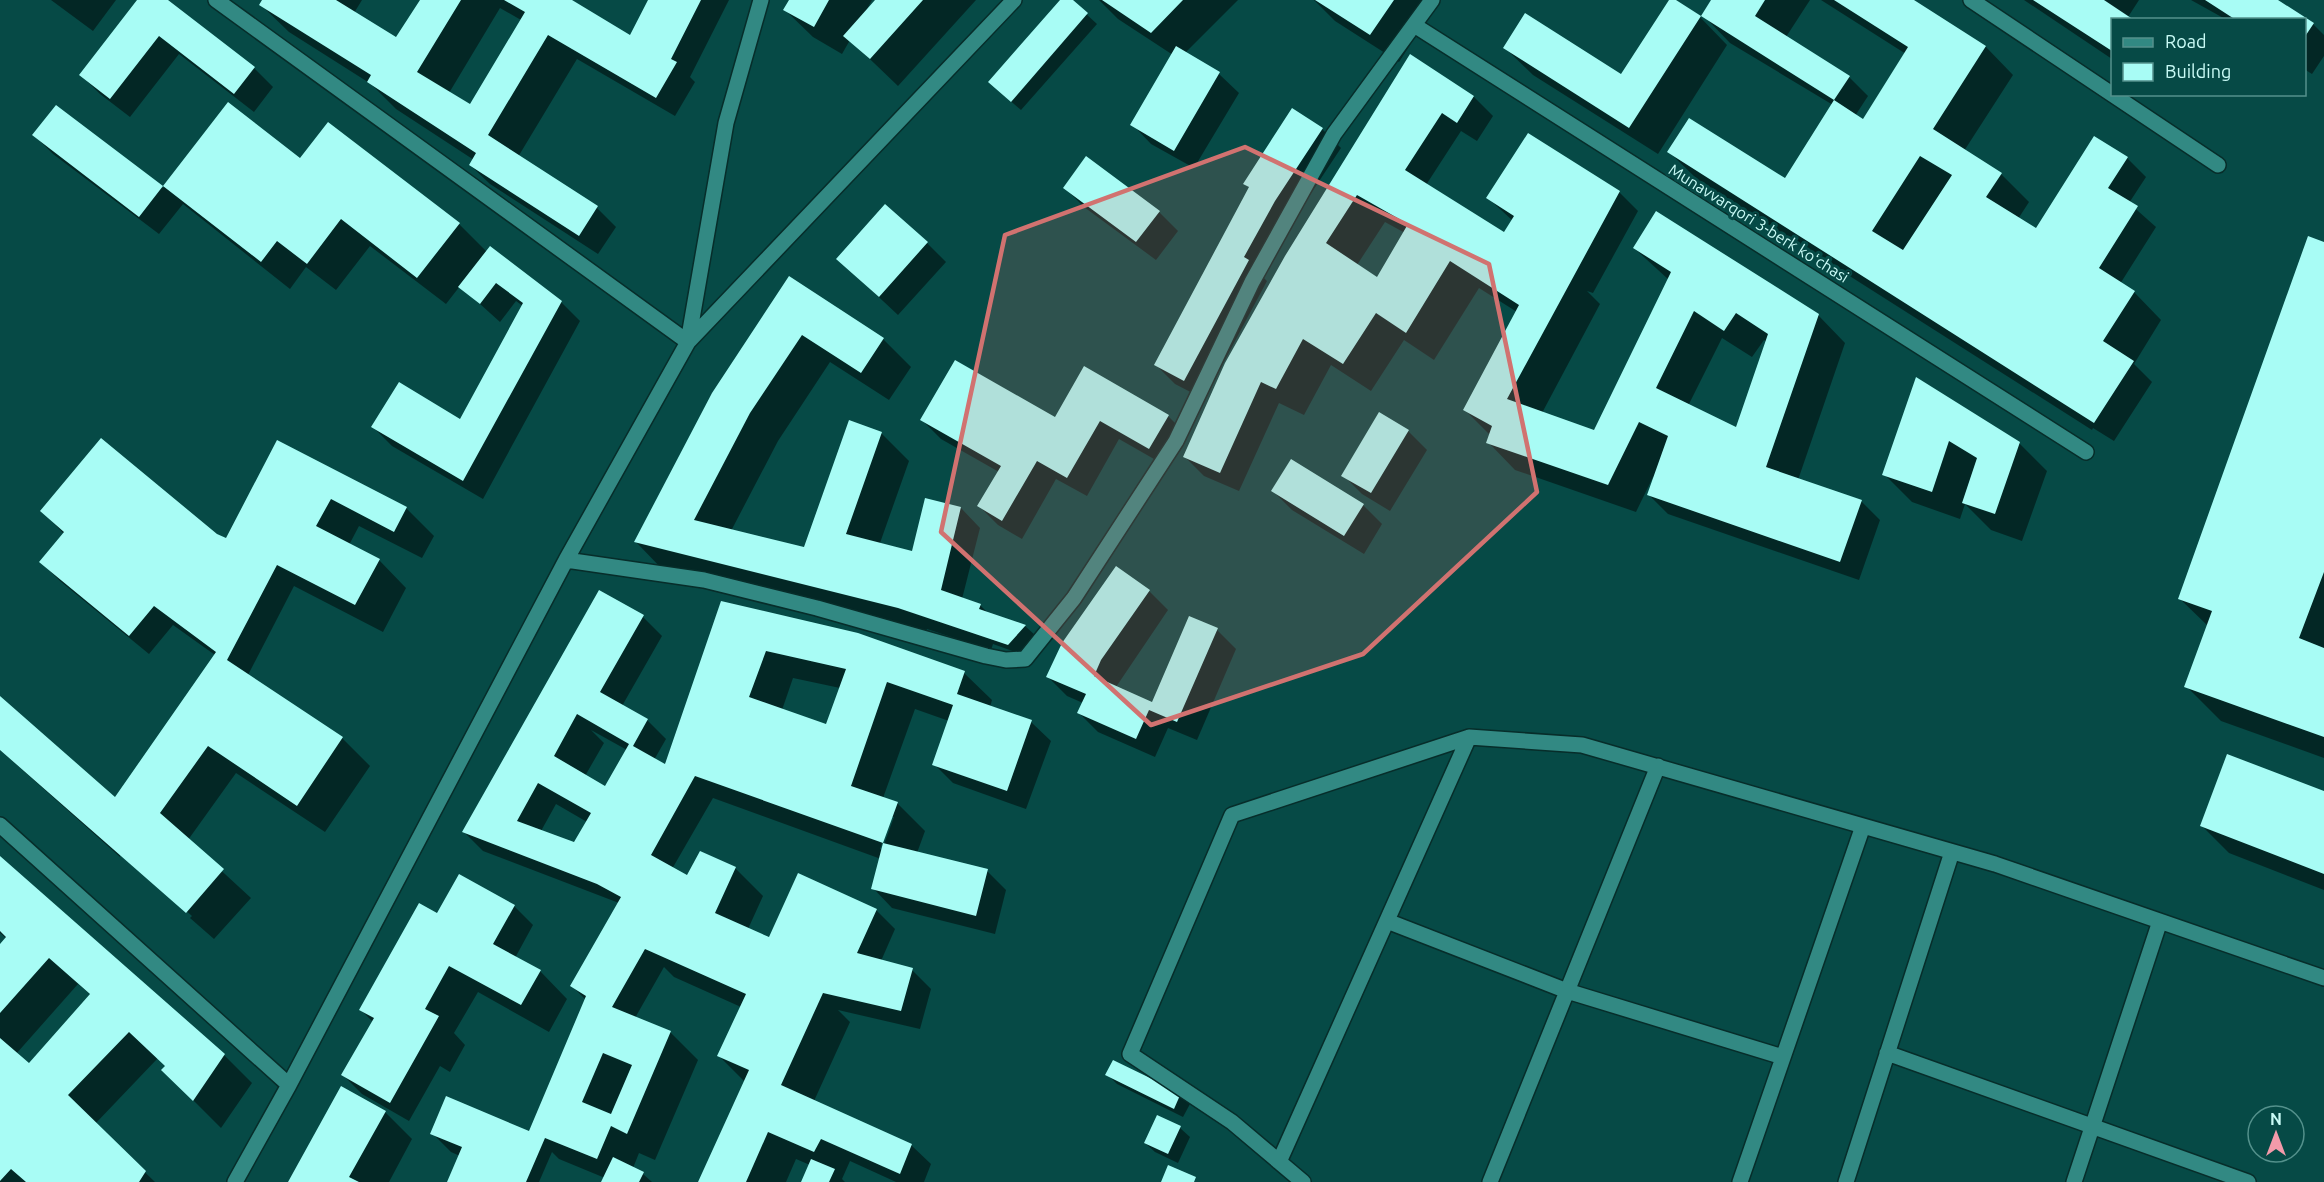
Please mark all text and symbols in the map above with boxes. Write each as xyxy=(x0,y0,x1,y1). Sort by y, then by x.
legend xyxy=(2111,18,2306,96)
text: Road xyxy=(2165,31,2207,51)
text: Building xyxy=(2165,61,2231,81)
street label: Munavvarqori 3-berk koʻchasi xyxy=(1666,160,1852,286)
north arrow xyxy=(2246,1104,2306,1164)
text: N xyxy=(2270,1110,2282,1128)

